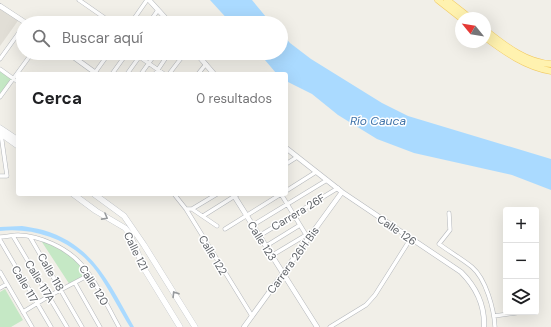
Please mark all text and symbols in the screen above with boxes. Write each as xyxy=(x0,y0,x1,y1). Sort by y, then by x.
north arrow xyxy=(455,12,491,48)
search box xyxy=(16,16,288,60)
icon: search xyxy=(30,27,52,49)
text: Buscar aquí xyxy=(62,28,143,48)
text: Cerca xyxy=(32,87,82,109)
text: 0 resultados xyxy=(196,90,272,107)
water label: Río Cauca xyxy=(350,113,406,129)
street label: Carrera 26F xyxy=(269,190,327,233)
map controls xyxy=(503,207,539,315)
button: + xyxy=(503,207,539,243)
one-way arrow xyxy=(101,212,108,219)
street label: Calle 126 xyxy=(375,212,419,248)
street label: Calle 123 xyxy=(244,219,280,263)
street label: Carrera 26H Bis xyxy=(264,224,322,296)
street label: Calle 121 xyxy=(121,229,151,273)
street label: Calle 122 xyxy=(196,233,230,277)
button: − xyxy=(503,243,539,279)
street label: Calle 118 xyxy=(35,251,67,293)
street label: Calle 117A xyxy=(22,257,58,305)
street label: Calle 120 xyxy=(76,262,112,308)
street label: Calle 117 xyxy=(9,263,41,305)
button: layers xyxy=(503,279,539,315)
one-way arrow xyxy=(172,291,179,298)

